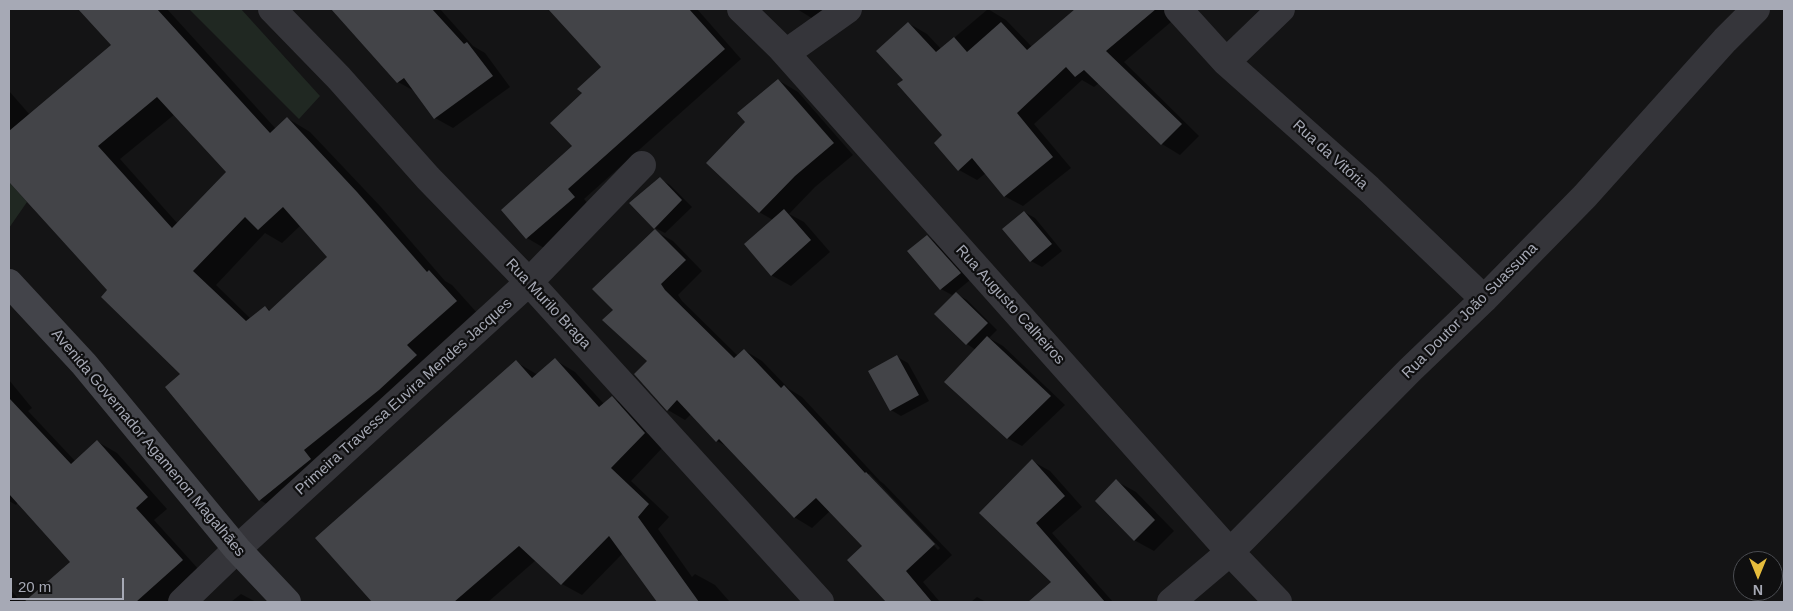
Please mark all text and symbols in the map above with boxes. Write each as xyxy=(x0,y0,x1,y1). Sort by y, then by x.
street label: Rua da Vitória xyxy=(1289,117,1371,193)
street label: Rua Doutor João Suassuna xyxy=(1398,239,1542,383)
street label: Rua Augusto Calheiros xyxy=(952,242,1068,368)
street label: Rua Murilo Braga xyxy=(502,255,594,353)
street label: Primeira Travessa Euvira Mendes Jacques xyxy=(292,295,516,499)
street label: Avenida Governador Agamenon Magalhães xyxy=(47,326,249,560)
north arrow xyxy=(1733,551,1783,601)
scale bar xyxy=(12,568,126,600)
text: 20 m xyxy=(18,578,51,595)
text: N xyxy=(1753,582,1763,598)

